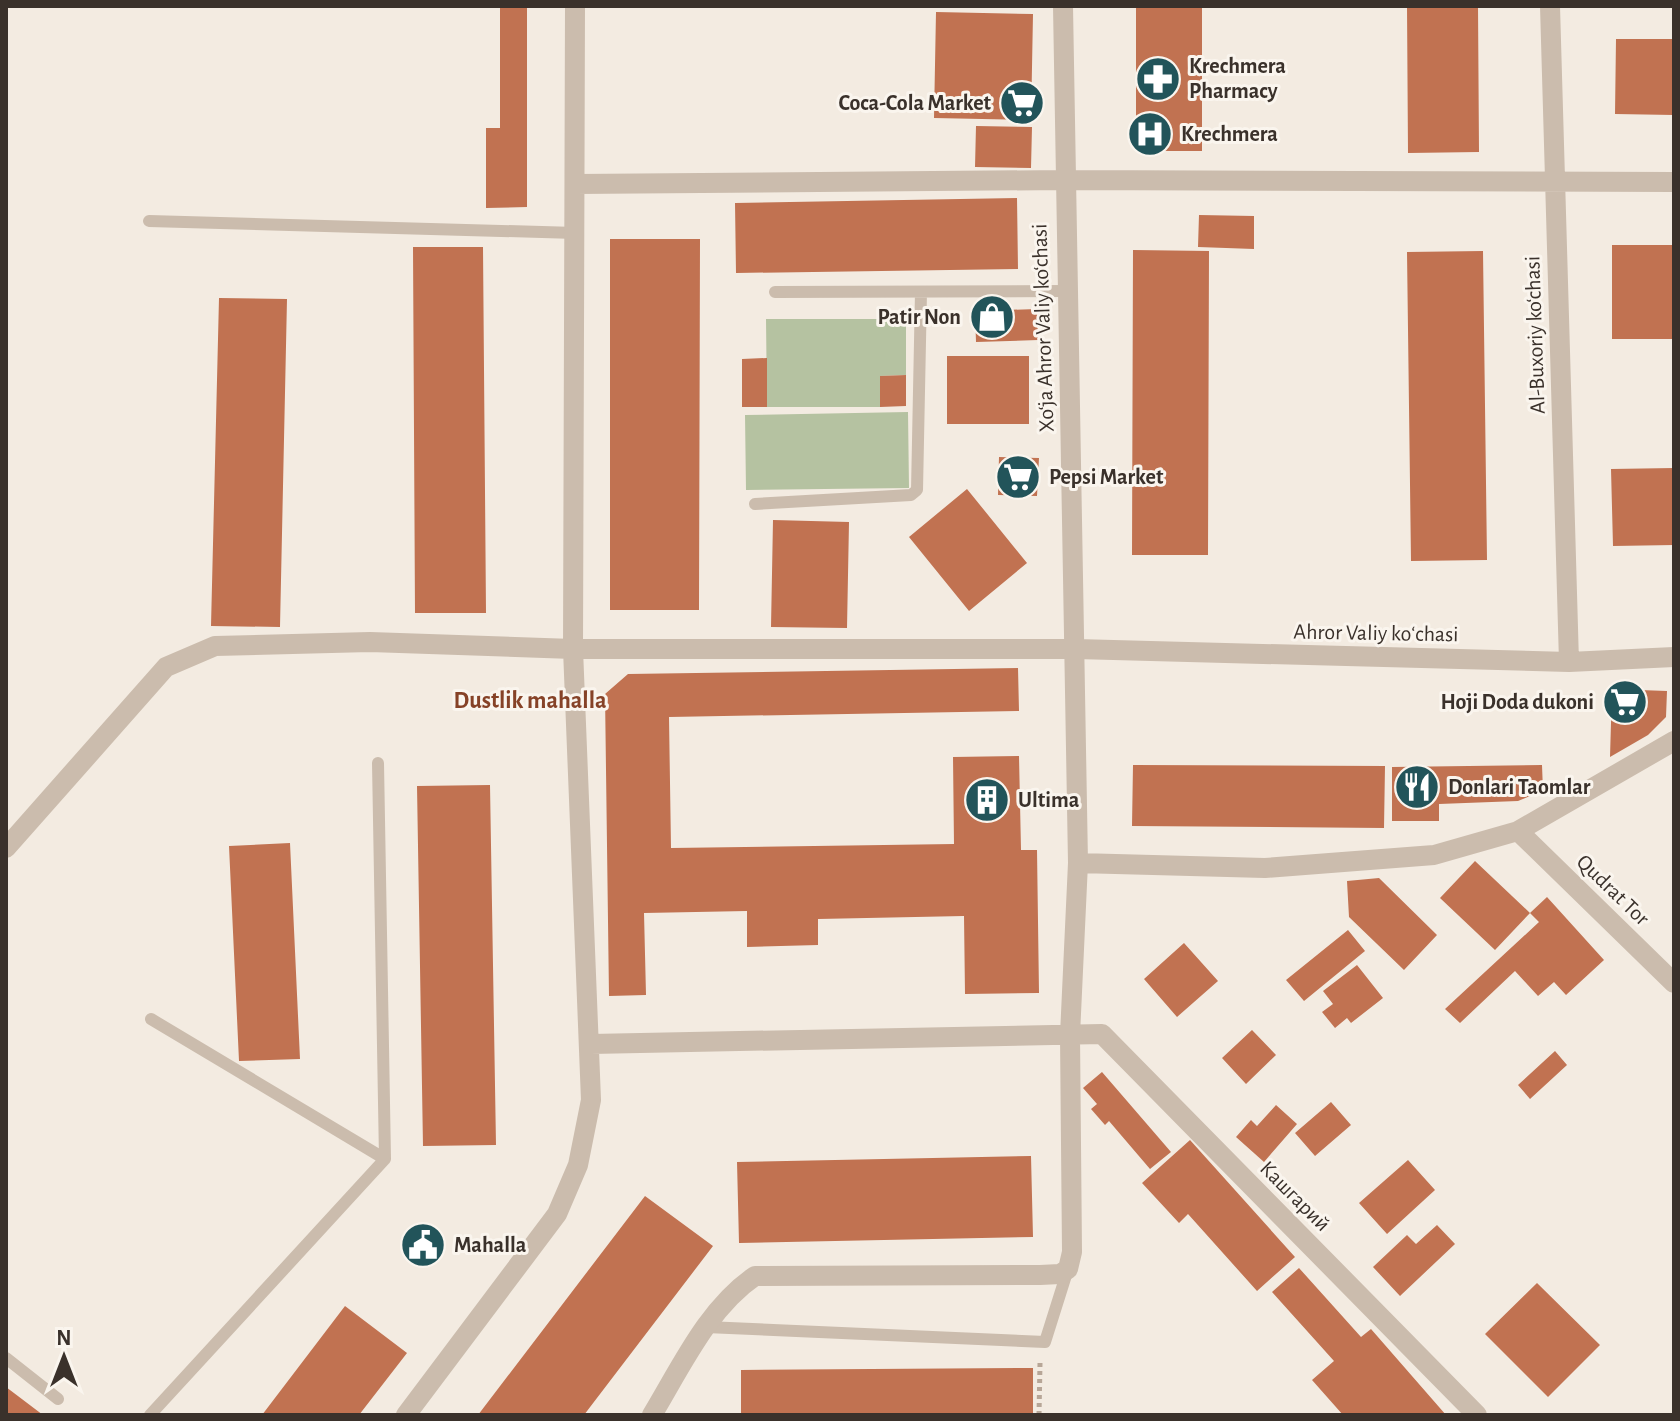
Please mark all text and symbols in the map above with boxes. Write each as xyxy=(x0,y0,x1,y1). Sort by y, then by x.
pharmacy icon: Krechmera Pharmacy xyxy=(1134,55,1182,103)
place label: Krechmera Pharmacy xyxy=(1189,55,1286,103)
supermarket icon: Coca-Cola Market xyxy=(998,79,1046,127)
place label: Coca-Cola Market xyxy=(838,92,992,114)
hospital icon: Krechmera xyxy=(1126,110,1174,158)
place label: Krechmera xyxy=(1181,123,1278,145)
street label: Xo‘ja Ahror Valiy ko‘chasi xyxy=(1028,223,1058,433)
street label: Al-Buxoriy ko‘chasi xyxy=(1521,256,1549,414)
shop icon: Patir Non xyxy=(968,293,1016,341)
place label: Patir Non xyxy=(877,306,961,328)
supermarket icon: Pepsi Market xyxy=(994,453,1042,501)
place label: Pepsi Market xyxy=(1049,466,1164,488)
street label: Ahror Valiy koʻchasi xyxy=(1293,621,1459,645)
supermarket icon: Hoji Doda dukoni xyxy=(1601,678,1649,726)
district label: Dustlik mahalla xyxy=(453,689,607,713)
place label: Hoji Doda dukoni xyxy=(1441,691,1594,714)
restaurant icon: Donlari Taomlar xyxy=(1393,763,1441,811)
building icon: Ultima xyxy=(963,776,1011,824)
place label: Donlari Taomlar xyxy=(1448,776,1591,798)
place label: Ultima xyxy=(1018,789,1080,811)
street label: Qudrat Tor xyxy=(1572,850,1654,930)
street label: Кашгарий xyxy=(1256,1157,1334,1235)
public building icon: Mahalla xyxy=(399,1221,447,1269)
place label: Mahalla xyxy=(454,1234,527,1256)
north arrow xyxy=(24,1317,104,1397)
text: N xyxy=(56,1327,72,1349)

